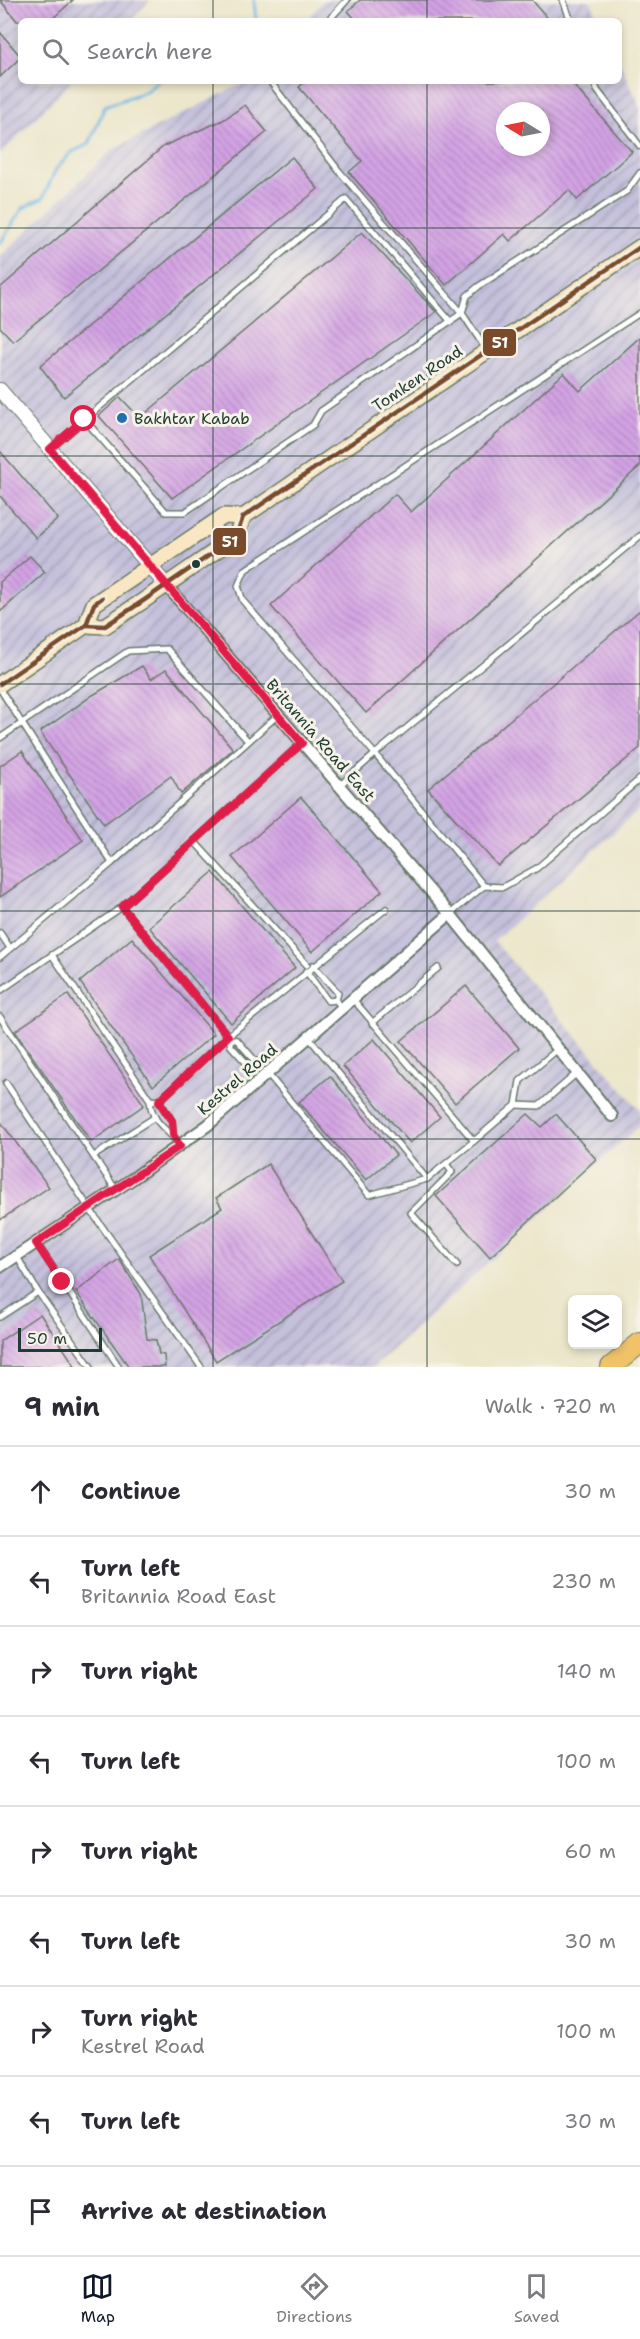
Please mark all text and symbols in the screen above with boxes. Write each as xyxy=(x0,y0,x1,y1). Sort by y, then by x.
search box xyxy=(18,18,622,84)
icon: search xyxy=(39,35,72,68)
text: Search here xyxy=(87,37,213,66)
north arrow xyxy=(496,102,550,156)
line badge: 51 xyxy=(482,328,517,357)
text: 51 xyxy=(492,332,508,353)
street label: Tomken Road xyxy=(368,341,466,416)
route start xyxy=(70,405,96,431)
place label: Bakhtar Kabab xyxy=(134,408,250,429)
marker: Bakhtar Kabab xyxy=(115,411,129,425)
line badge: 51 xyxy=(212,527,247,556)
text: 51 xyxy=(222,531,238,552)
unlabelled marker xyxy=(190,558,202,570)
street label: Britannia Road East xyxy=(261,674,380,806)
street label: Kestrel Road xyxy=(193,1039,282,1120)
route end xyxy=(48,1268,74,1294)
map controls xyxy=(568,1295,622,1349)
button: layers xyxy=(568,1295,622,1349)
scale bar xyxy=(18,1325,102,1352)
text: 50 m xyxy=(27,1328,67,1349)
text: 9 min xyxy=(24,1389,100,1424)
text: Walk · 720 m xyxy=(485,1393,616,1419)
icon: ahead xyxy=(24,1475,57,1508)
text: Continue xyxy=(81,1477,181,1506)
text: 30 m xyxy=(564,1478,616,1504)
text: Turn left xyxy=(81,1554,180,1583)
icon: left xyxy=(24,1565,57,1598)
text: 230 m xyxy=(551,1568,616,1594)
text: Britannia Road East xyxy=(81,1583,276,1609)
icon: right xyxy=(24,1655,57,1688)
text: Turn right xyxy=(81,1657,198,1686)
text: 140 m xyxy=(557,1658,616,1684)
icon: left xyxy=(24,1745,57,1778)
text: Turn left xyxy=(81,1747,180,1776)
text: 100 m xyxy=(556,1748,616,1774)
icon: right xyxy=(24,1835,57,1868)
text: Turn right xyxy=(81,1837,198,1866)
text: 60 m xyxy=(564,1838,616,1864)
icon: left xyxy=(24,1925,57,1958)
text: Turn left xyxy=(81,1927,180,1956)
text: 30 m xyxy=(564,1928,616,1954)
text: Turn right xyxy=(81,2004,198,2033)
icon: right xyxy=(24,2015,57,2048)
text: 100 m xyxy=(556,2018,616,2044)
text: Kestrel Road xyxy=(81,2033,205,2059)
icon: left xyxy=(24,2105,57,2138)
text: Turn left xyxy=(81,2107,180,2136)
text: 30 m xyxy=(564,2108,616,2134)
icon: arrive xyxy=(24,2195,57,2228)
text: Arrive at destination xyxy=(81,2197,327,2226)
tab: Map xyxy=(81,2270,115,2327)
tab: Directions xyxy=(276,2270,353,2327)
tab: Saved xyxy=(514,2270,559,2327)

